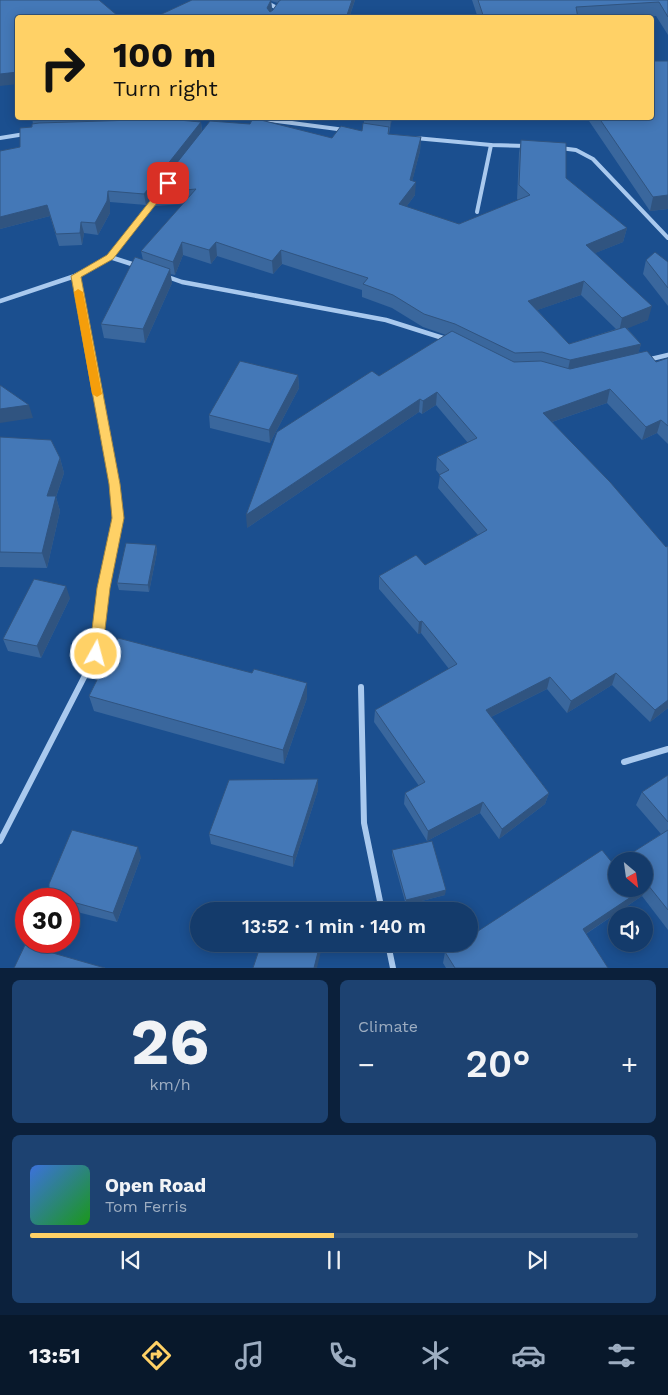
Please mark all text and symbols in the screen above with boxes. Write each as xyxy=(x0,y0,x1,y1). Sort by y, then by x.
text: 100 m xyxy=(113,34,216,76)
icon: right xyxy=(30,35,95,100)
text: Turn right xyxy=(113,76,218,101)
pin xyxy=(147,162,189,204)
icon: arrive xyxy=(154,169,182,197)
position arrow xyxy=(69,627,121,679)
north arrow xyxy=(608,852,652,898)
map controls xyxy=(608,852,653,952)
speed limit sign: 30 xyxy=(15,888,80,953)
button: sound xyxy=(608,907,653,952)
text: 13:52 · 1 min · 140 m xyxy=(242,915,426,938)
text: 26 xyxy=(131,1004,209,1080)
text: Climate xyxy=(358,1017,418,1036)
text: 20° xyxy=(466,1042,530,1086)
text: − xyxy=(358,1048,375,1081)
text: + xyxy=(621,1048,638,1081)
text: km/h xyxy=(149,1075,191,1094)
text: Open Road xyxy=(105,1174,206,1197)
text: Tom Ferris xyxy=(105,1197,187,1216)
icon: previous xyxy=(117,1246,145,1274)
icon: pause xyxy=(320,1246,348,1274)
icon: next xyxy=(523,1246,551,1274)
icon: directions xyxy=(139,1338,174,1373)
icon: music xyxy=(232,1338,267,1373)
icon: phone xyxy=(325,1338,360,1373)
icon: climate xyxy=(418,1338,453,1373)
icon: car xyxy=(511,1338,546,1373)
icon: filters xyxy=(604,1338,639,1373)
text: 13:51 xyxy=(29,1343,81,1368)

